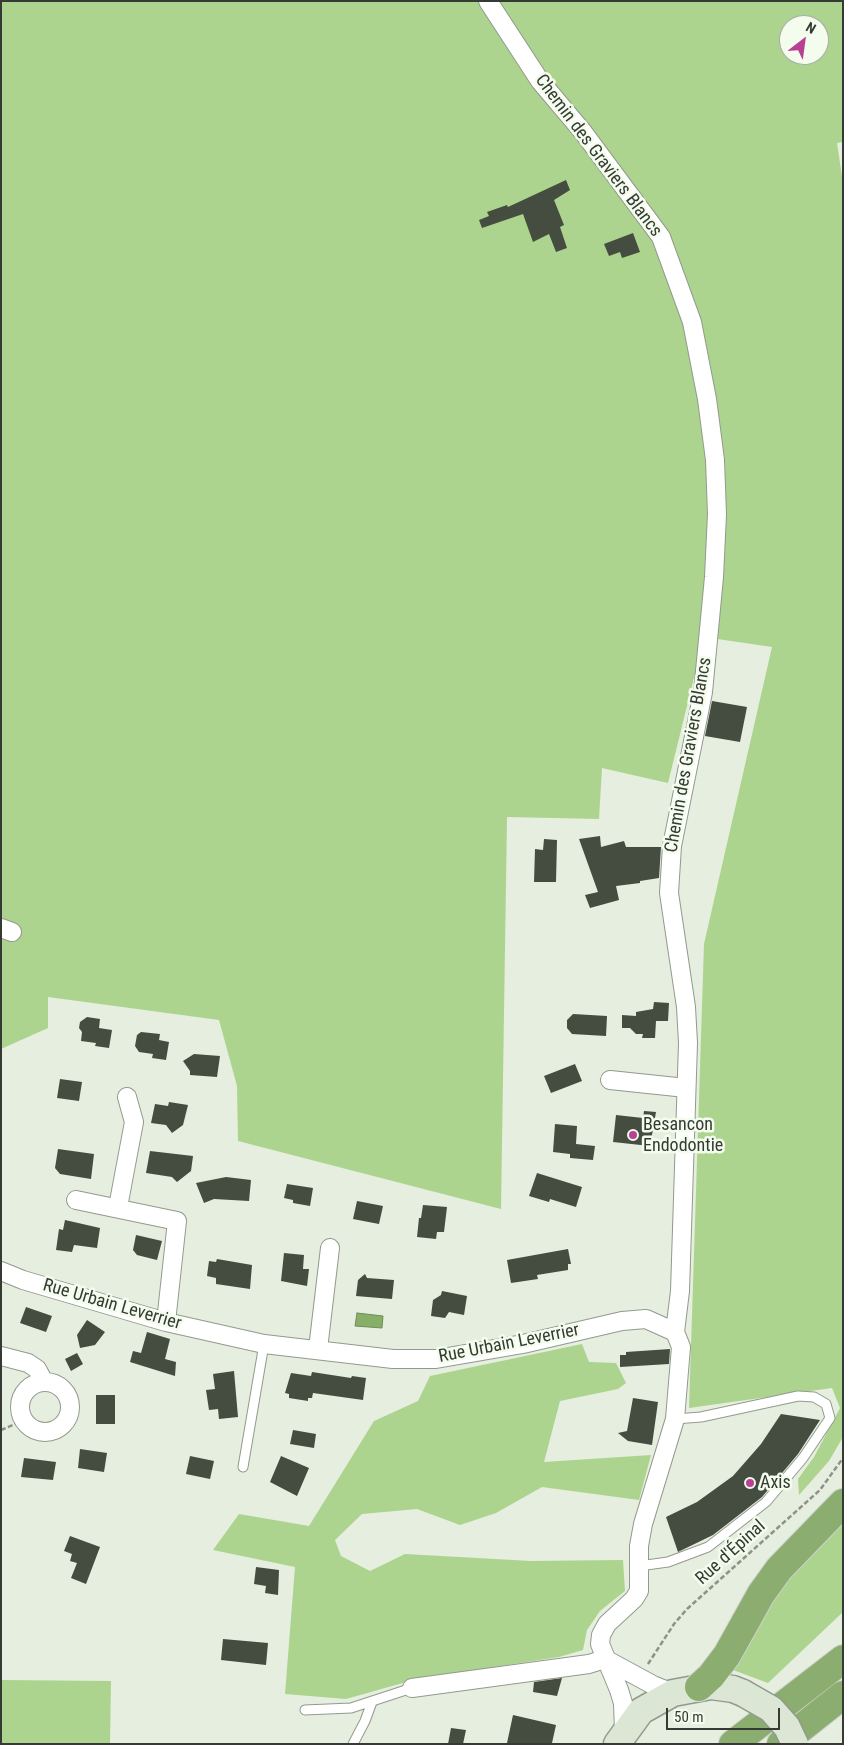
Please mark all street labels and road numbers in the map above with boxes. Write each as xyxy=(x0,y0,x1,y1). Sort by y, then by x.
street label: Chemin des Graviers Blancs xyxy=(530,71,666,241)
street label: Chemin des Graviers Blancs xyxy=(661,656,717,854)
street label: Rue Urbain Leverrier xyxy=(40,1275,184,1335)
street label: Rue Urbain Leverrier xyxy=(437,1320,581,1368)
street label: Rue d'Épinal xyxy=(692,1516,770,1590)

